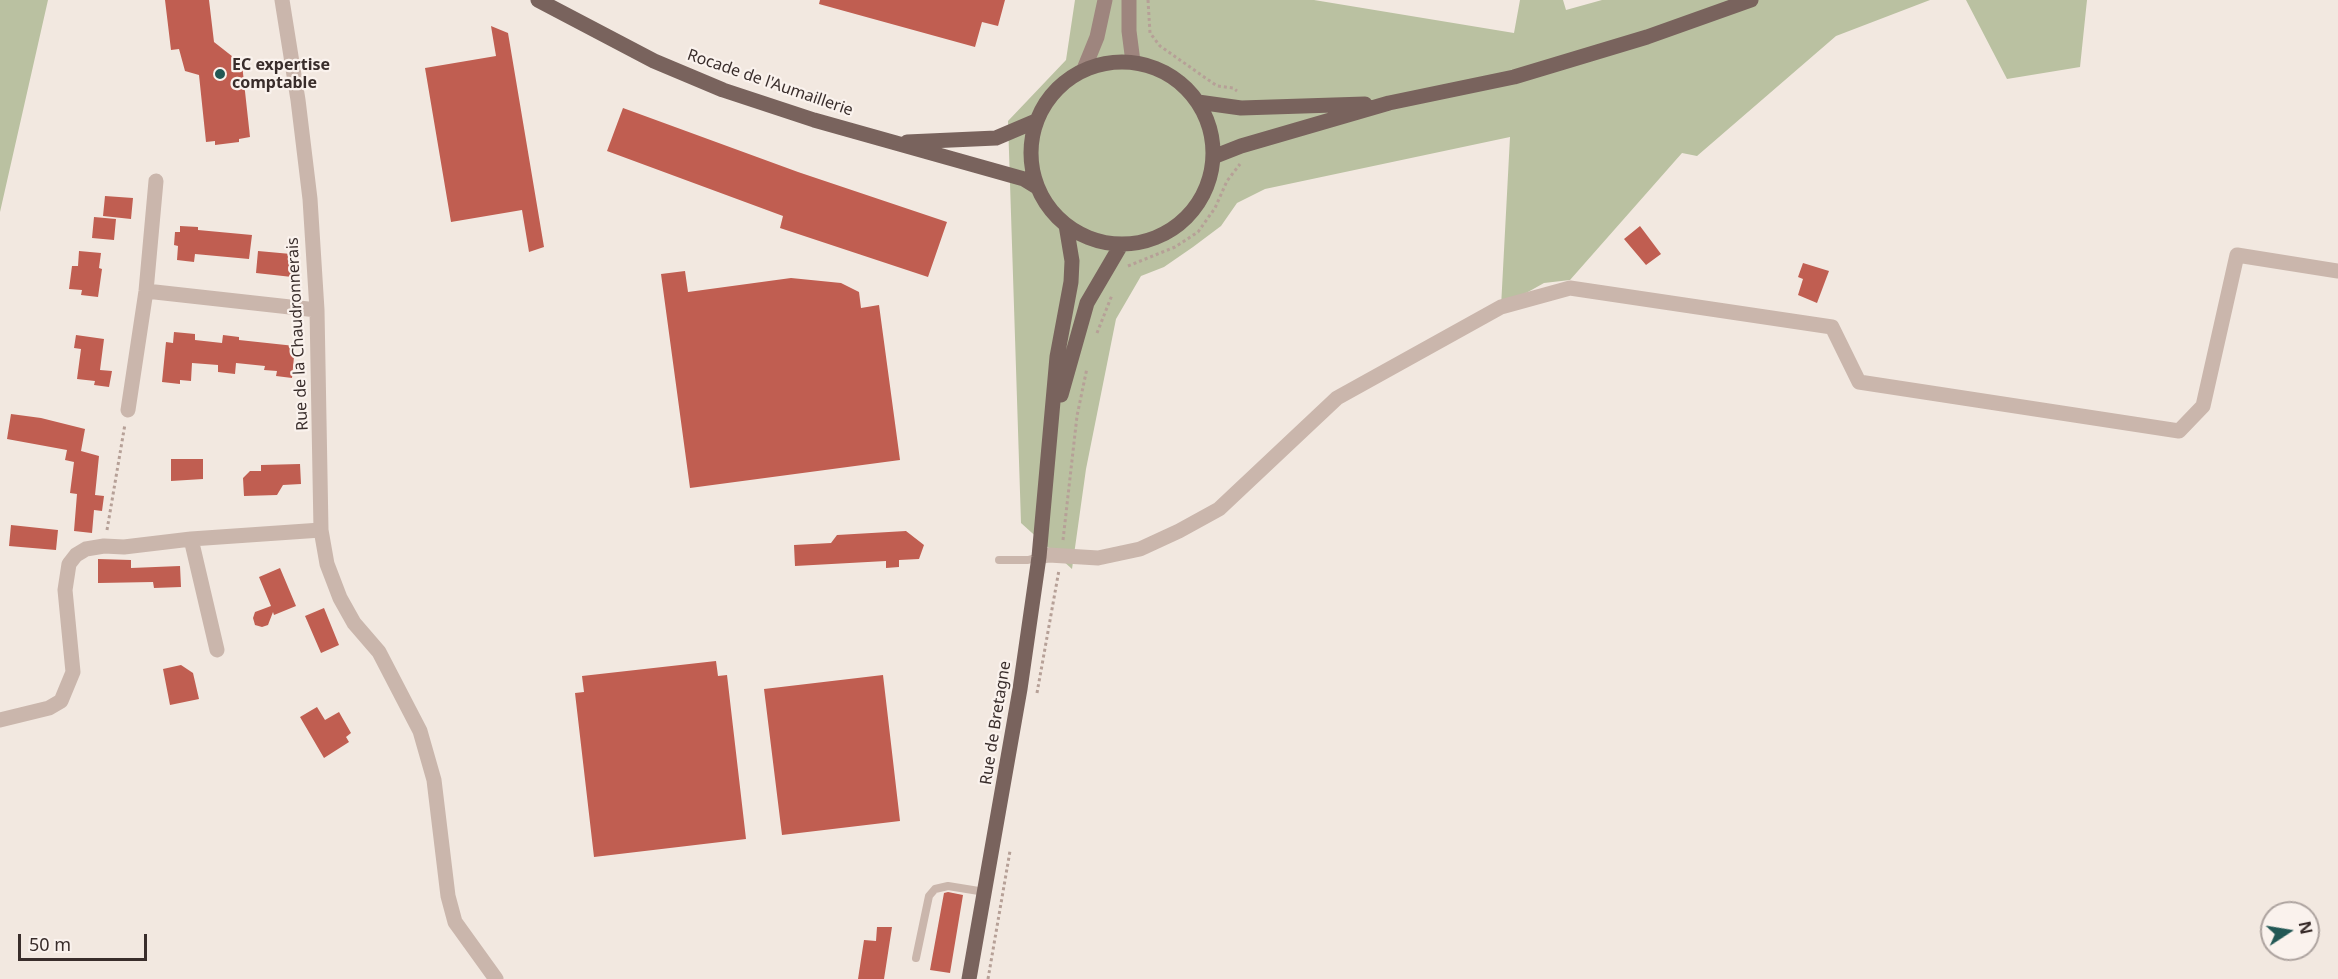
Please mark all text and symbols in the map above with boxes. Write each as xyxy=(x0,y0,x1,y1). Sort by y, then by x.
street label: Rocade de l'Aumaillerie xyxy=(685,46,855,120)
place label: EC expertise comptable xyxy=(232,55,330,93)
marker: EC expertise comptable xyxy=(213,67,227,81)
street label: Rue de la Chaudronnerais xyxy=(283,237,313,431)
street label: Rue de Bretagne xyxy=(977,660,1015,786)
north arrow xyxy=(2260,901,2320,961)
text: N xyxy=(2294,919,2318,936)
scale bar xyxy=(21,922,150,960)
text: 50 m xyxy=(29,932,71,956)

